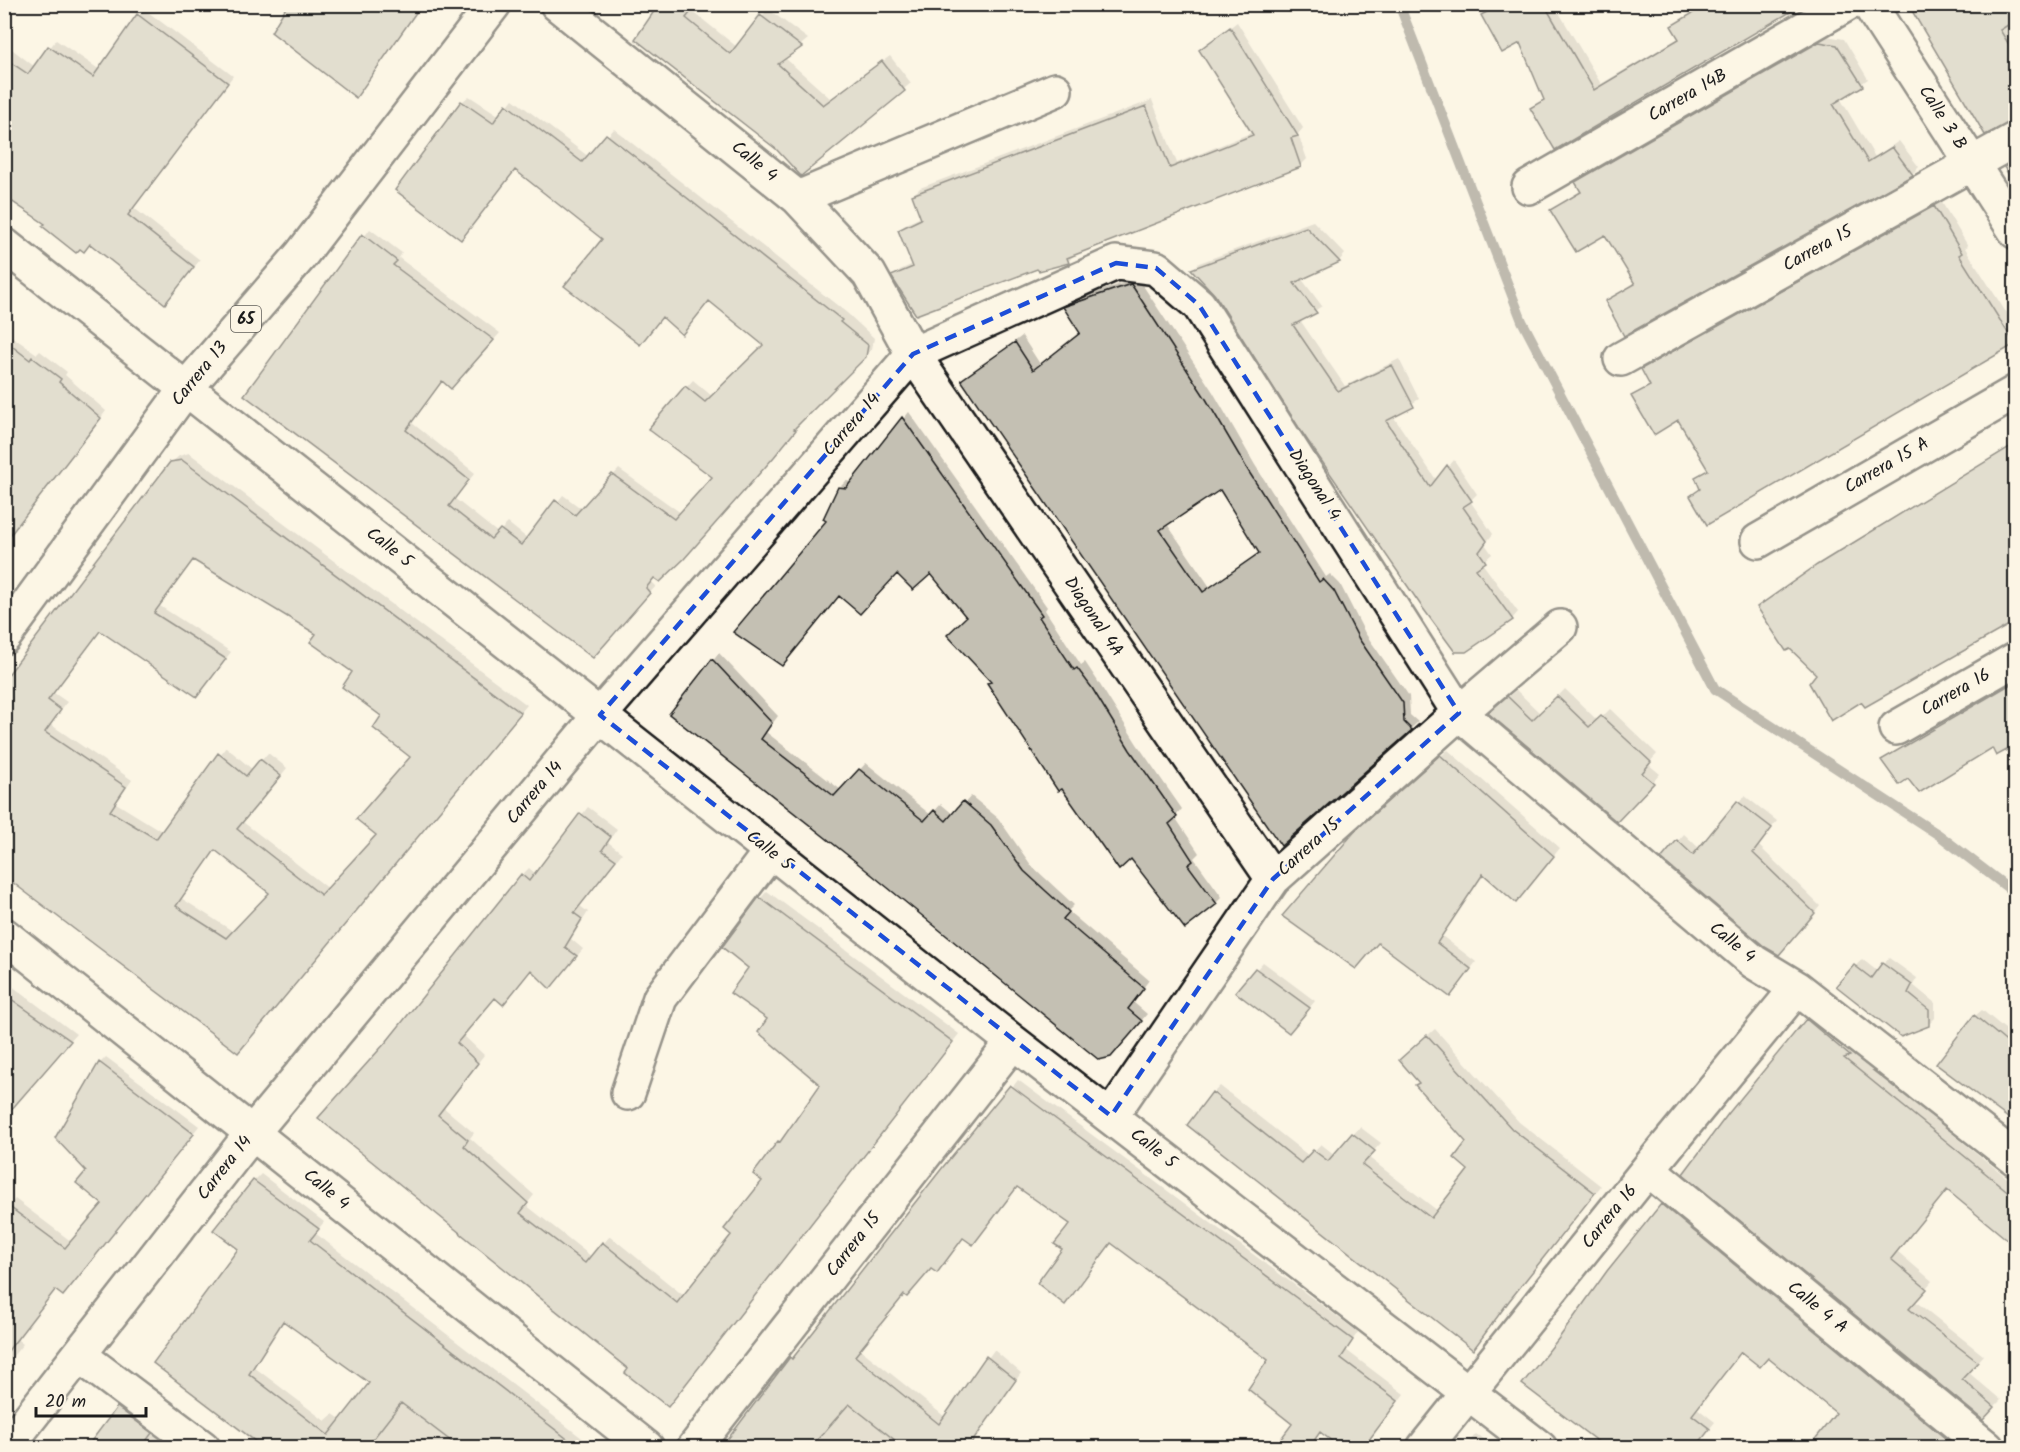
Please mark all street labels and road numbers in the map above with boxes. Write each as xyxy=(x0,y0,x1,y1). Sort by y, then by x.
street label: Carrera 14B xyxy=(1643,61,1733,131)
street label: Calle 3 B xyxy=(1910,80,1974,156)
street label: Calle 4 xyxy=(724,134,784,190)
street label: Carrera 15 xyxy=(1778,217,1860,280)
road number: 65 xyxy=(231,306,261,332)
street label: Carrera 13 xyxy=(165,335,235,413)
street label: Carrera 14 xyxy=(816,387,888,463)
street label: Carrera 15 A xyxy=(1839,430,1935,502)
street label: Diagonal 4 xyxy=(1280,443,1348,527)
street label: Calle 5 xyxy=(359,520,420,577)
street label: Diagonal 4A xyxy=(1055,571,1131,663)
street label: Carrera 16 xyxy=(1916,661,1996,725)
street label: Carrera 14 xyxy=(499,754,571,832)
street label: Carrera 15 xyxy=(1271,811,1348,884)
street label: Calle 5 xyxy=(739,823,800,880)
street label: Calle 4 xyxy=(1702,915,1762,971)
street label: Calle 5 xyxy=(1123,1121,1184,1178)
street label: Carrera 14 xyxy=(190,1129,260,1207)
street label: Calle 4 xyxy=(296,1162,356,1218)
street label: Carrera 16 xyxy=(1575,1178,1645,1256)
street label: Carrera 15 xyxy=(819,1205,890,1284)
street label: Calle 4 A xyxy=(1780,1274,1854,1342)

